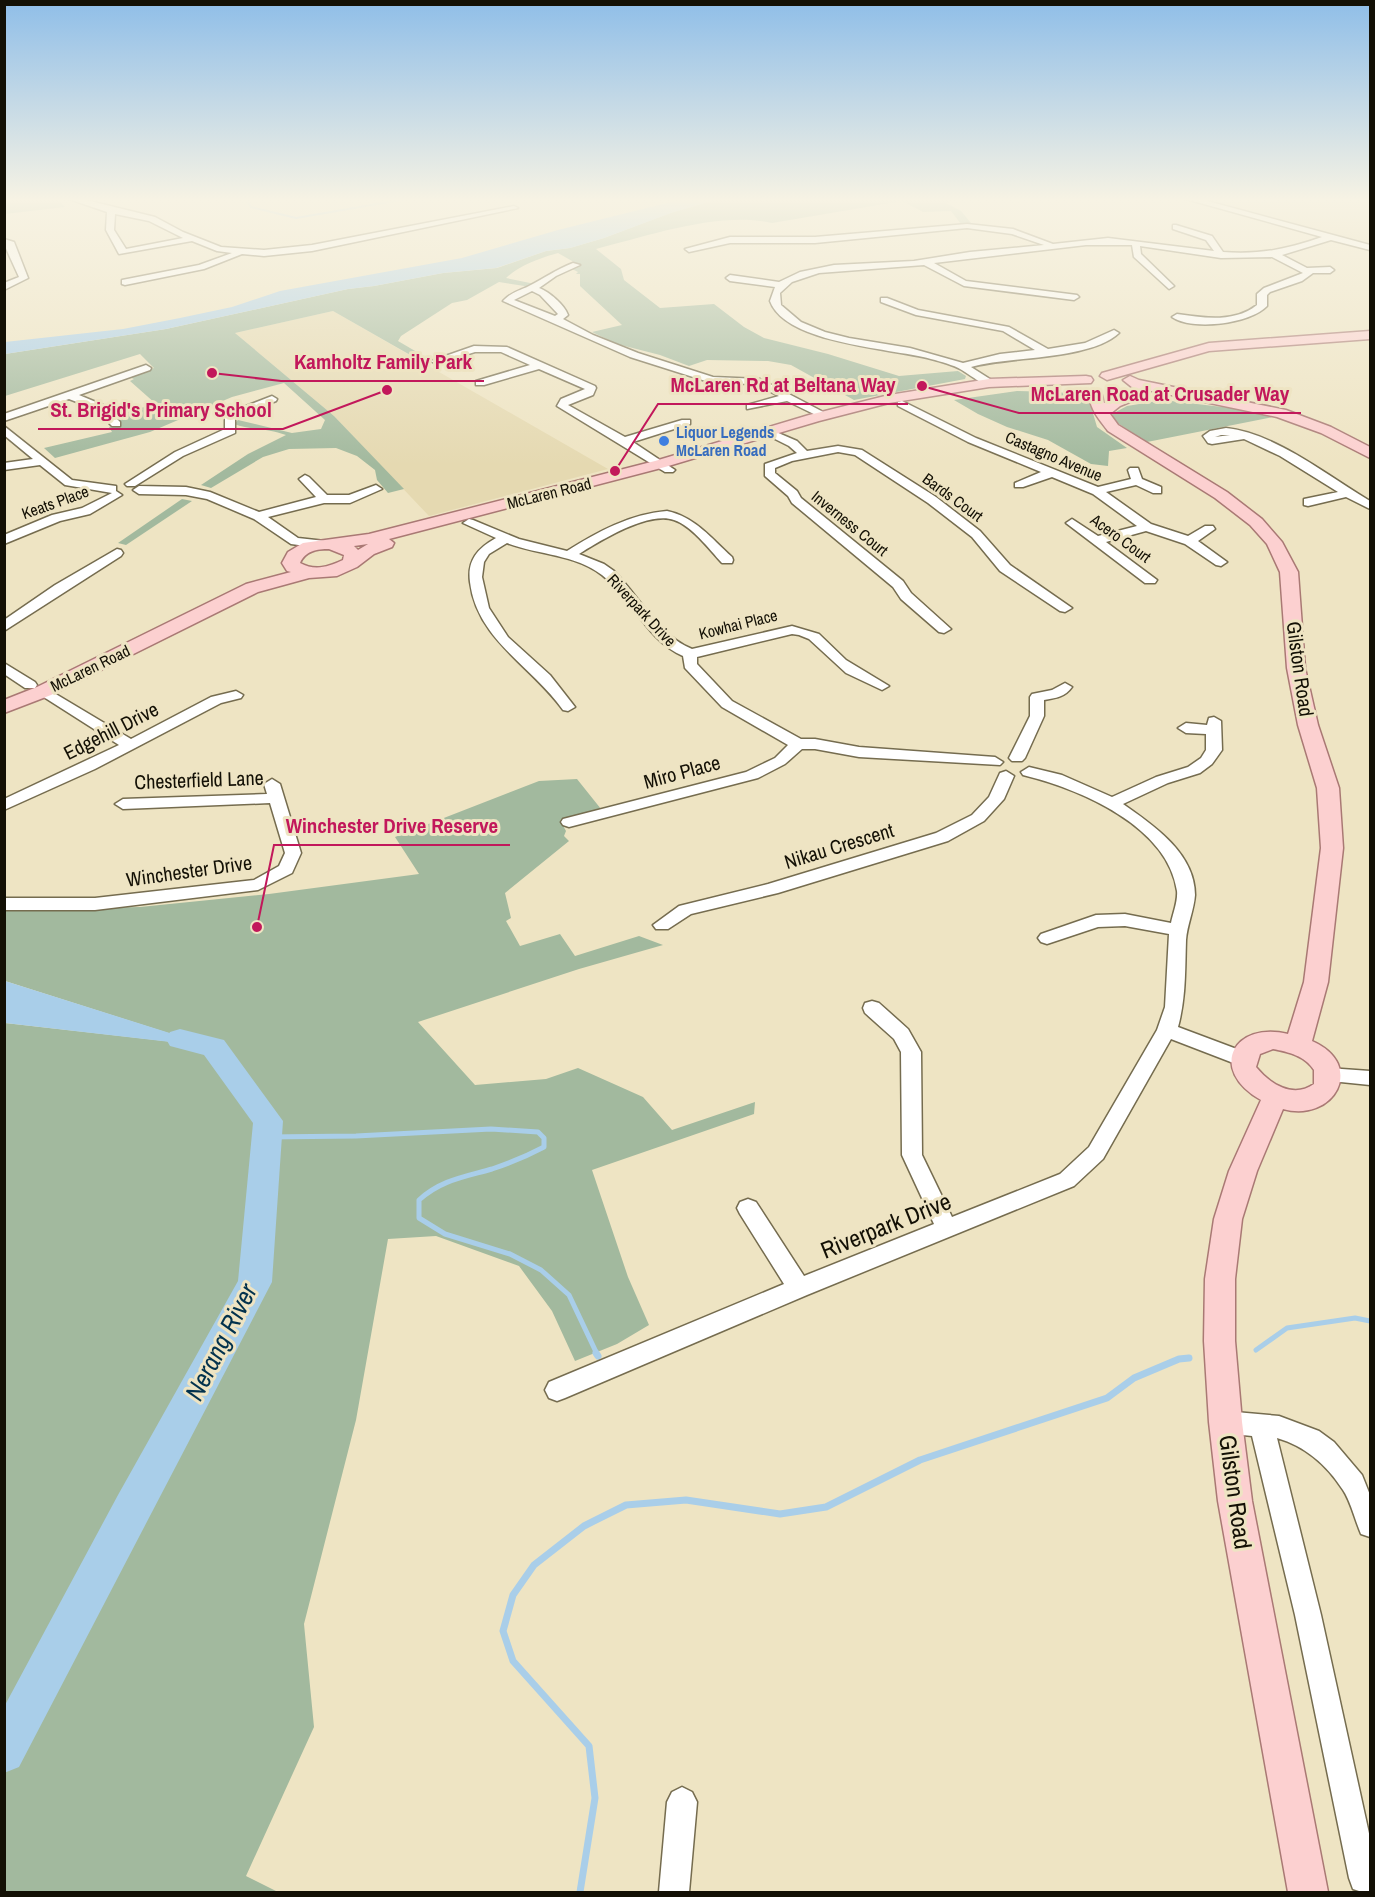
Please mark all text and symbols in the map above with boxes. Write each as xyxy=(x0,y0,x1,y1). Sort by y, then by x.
callout: Kamholtz Family Park xyxy=(281,342,484,381)
text: Kamholtz Family Park xyxy=(294,347,472,376)
callout: McLaren Rd at Beltana Way xyxy=(658,365,908,404)
text: McLaren Rd at Beltana Way xyxy=(670,370,896,399)
callout: McLaren Road at Crusader Way xyxy=(1019,374,1301,413)
text: McLaren Road at Crusader Way xyxy=(1031,379,1290,408)
callout: St. Brigid's Primary School xyxy=(38,390,283,429)
text: St. Brigid's Primary School xyxy=(50,395,272,424)
place label: Liquor Legends McLaren Road xyxy=(676,421,774,461)
street label: Castagno Avenue xyxy=(1002,426,1106,486)
marker: Liquor Legends McLaren Road xyxy=(657,434,671,448)
street label: Bards Court xyxy=(918,468,988,527)
street label: McLaren Road xyxy=(505,472,593,514)
street label: Keats Place xyxy=(18,480,92,524)
street label: Inverness Court xyxy=(807,485,893,561)
street label: Acero Court xyxy=(1085,508,1156,568)
street label: Riverpark Drive xyxy=(603,569,681,651)
street label: Kowhai Place xyxy=(696,604,780,644)
street label: Gilston Road xyxy=(1280,620,1321,718)
street label: McLaren Road xyxy=(47,639,133,697)
street label: Edgehill Drive xyxy=(59,695,163,766)
street label: Miro Place xyxy=(641,748,723,795)
street label: Chesterfield Lane xyxy=(134,764,264,795)
callout: Winchester Drive Reserve xyxy=(274,806,510,845)
text: Winchester Drive Reserve xyxy=(286,811,498,840)
street label: Nikau Crescent xyxy=(781,816,897,875)
street label: Winchester Drive xyxy=(124,848,254,893)
street label: Riverpark Drive xyxy=(816,1184,956,1266)
water label: Nerang River xyxy=(176,1277,265,1406)
street label: Gilston Road xyxy=(1212,1433,1260,1551)

